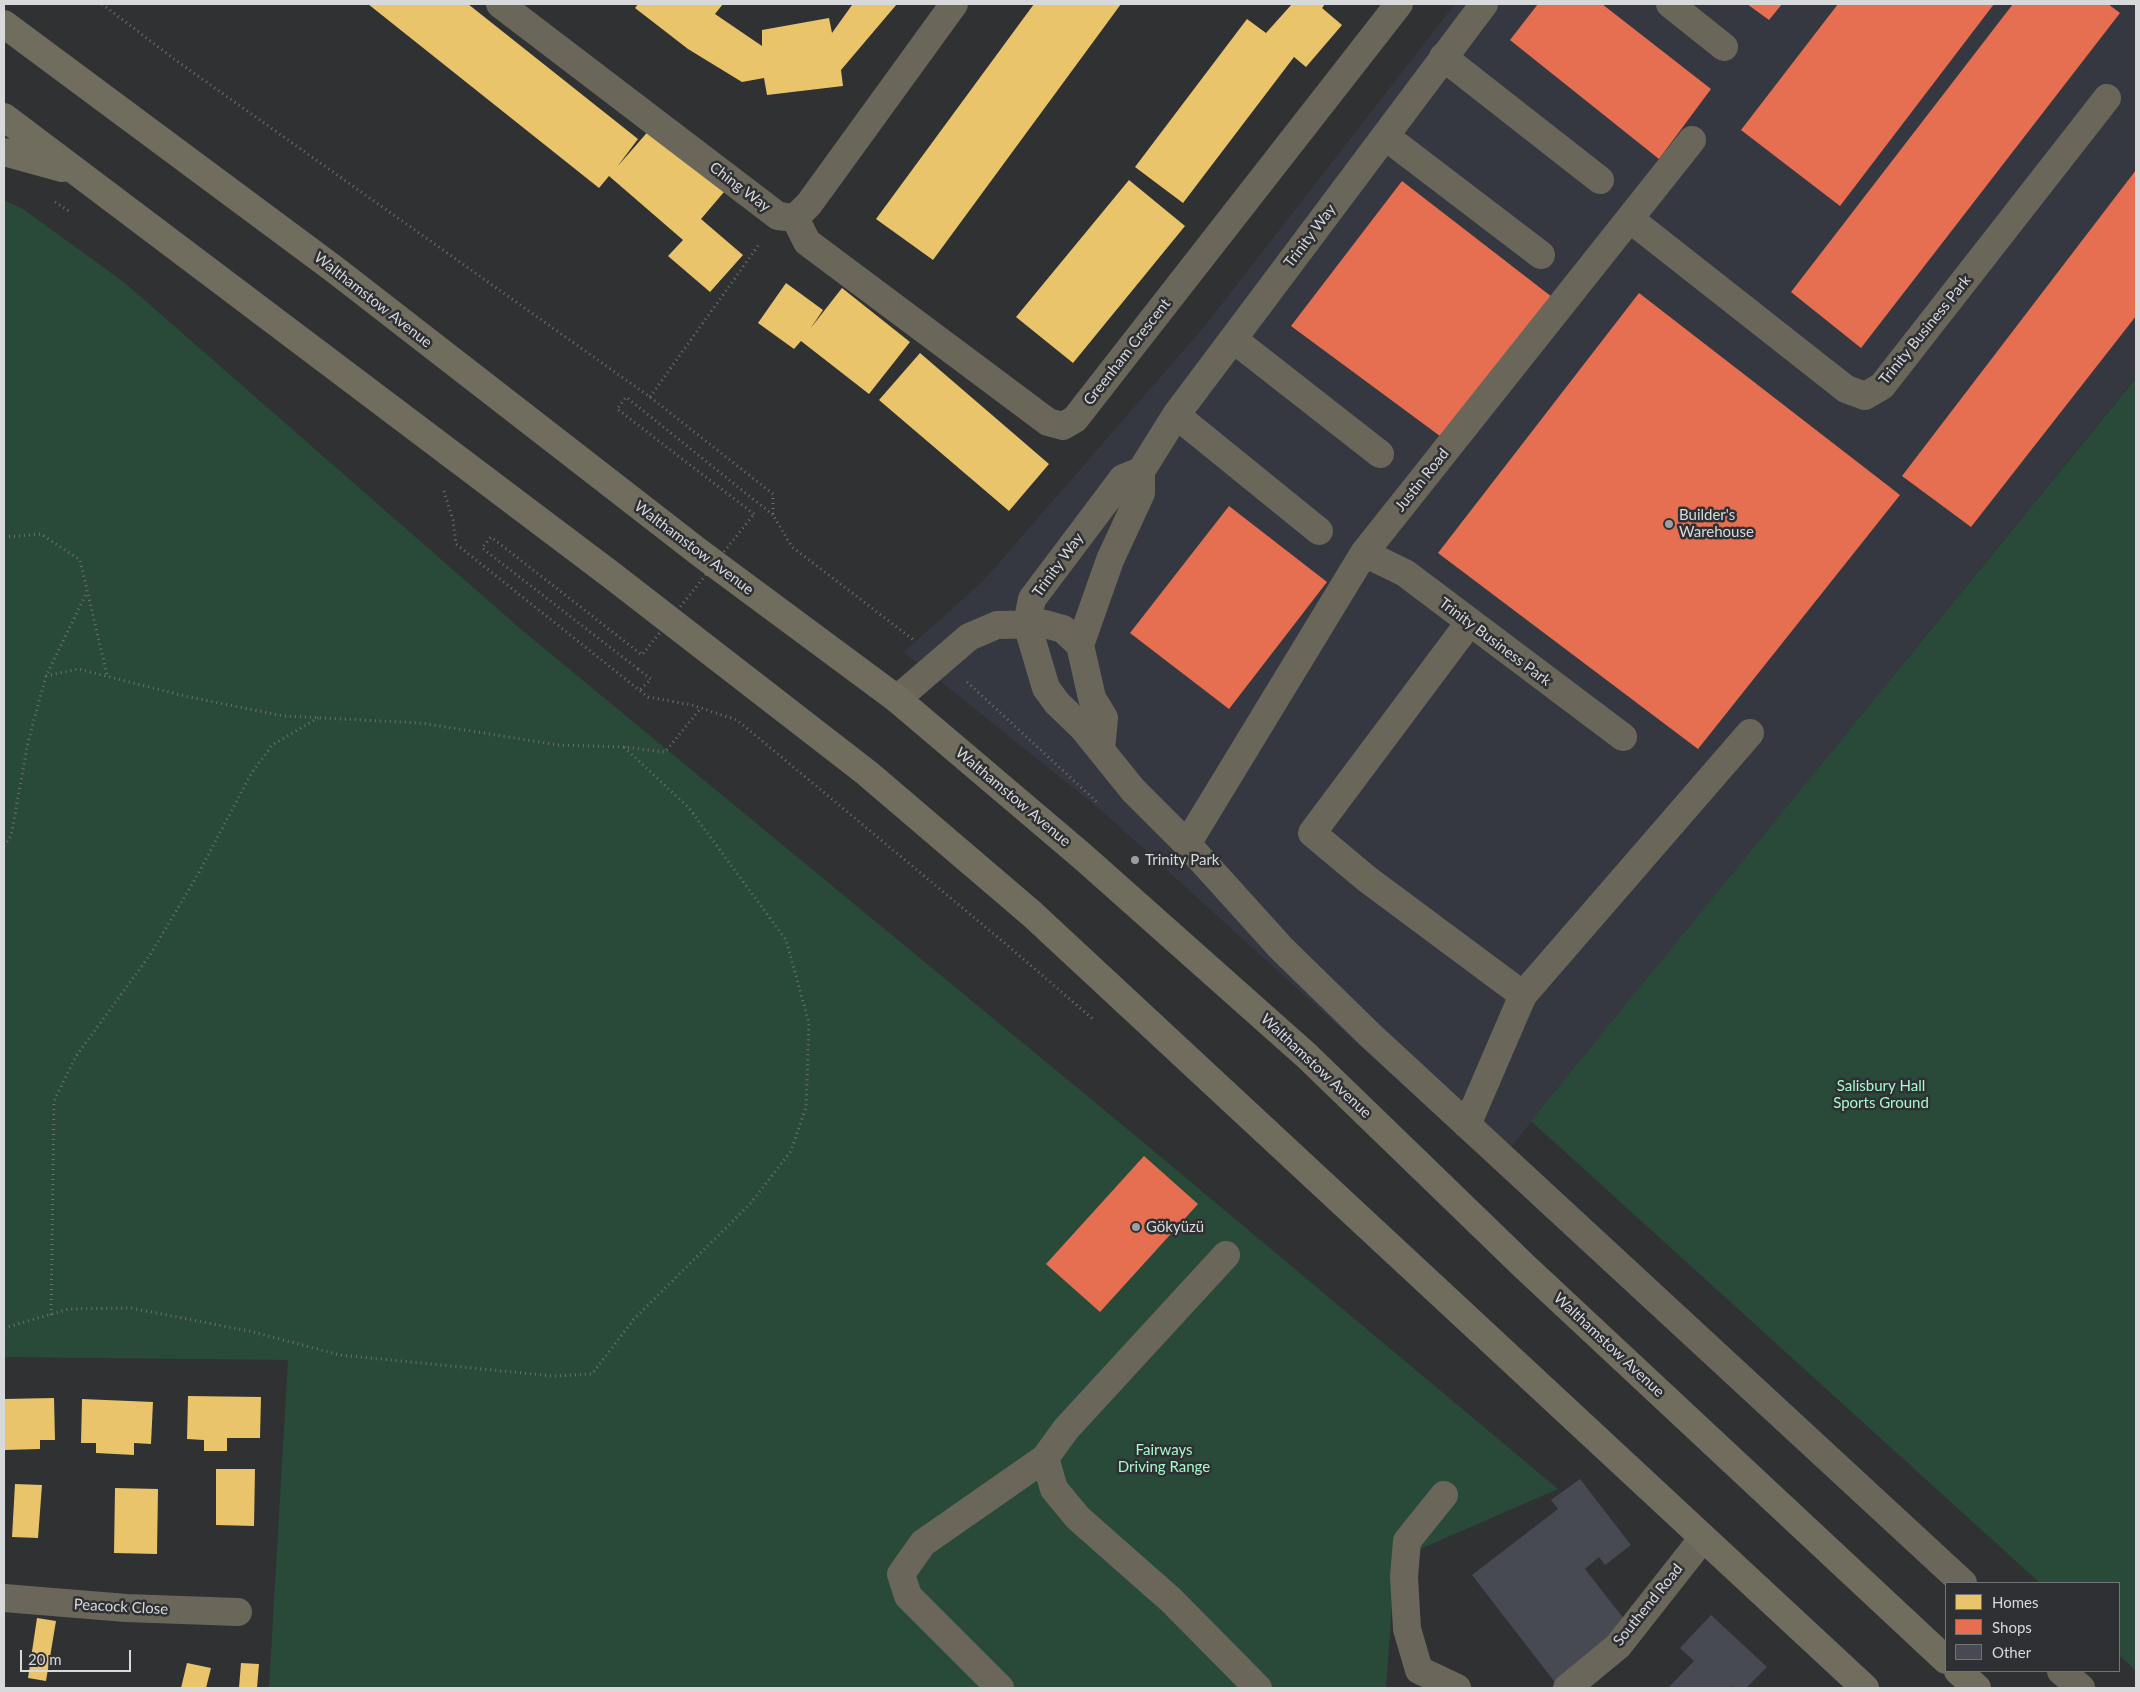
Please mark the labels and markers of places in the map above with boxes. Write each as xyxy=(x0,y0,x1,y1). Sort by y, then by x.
place label: Builder's Warehouse xyxy=(1679,506,1754,541)
marker: Builder's Warehouse xyxy=(1663,518,1675,530)
place label: Trinity Park xyxy=(1145,851,1219,869)
marker: Trinity Park xyxy=(1129,854,1141,866)
place label: Gökyüzü xyxy=(1146,1218,1204,1236)
marker: Gökyüzü xyxy=(1130,1221,1142,1233)

